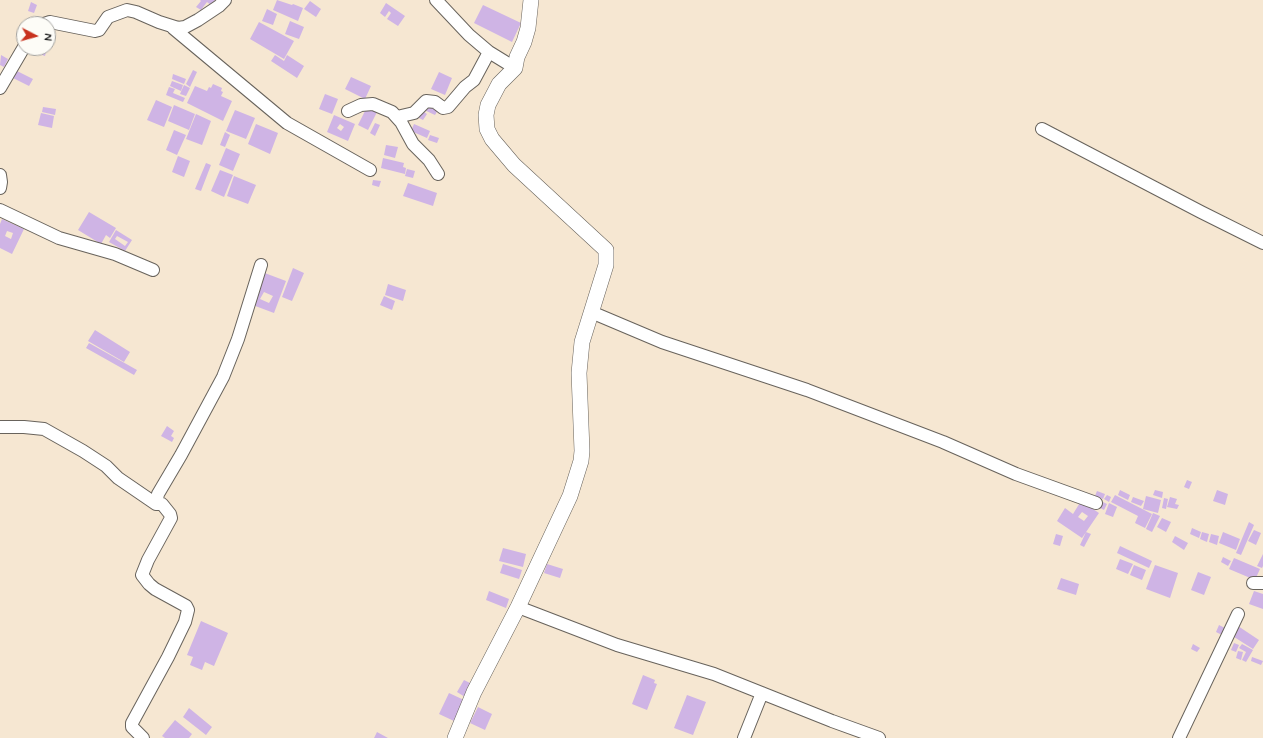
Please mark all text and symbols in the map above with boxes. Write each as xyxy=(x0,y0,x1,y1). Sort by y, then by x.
north arrow xyxy=(16,16,56,56)
text: N xyxy=(40,33,54,42)

